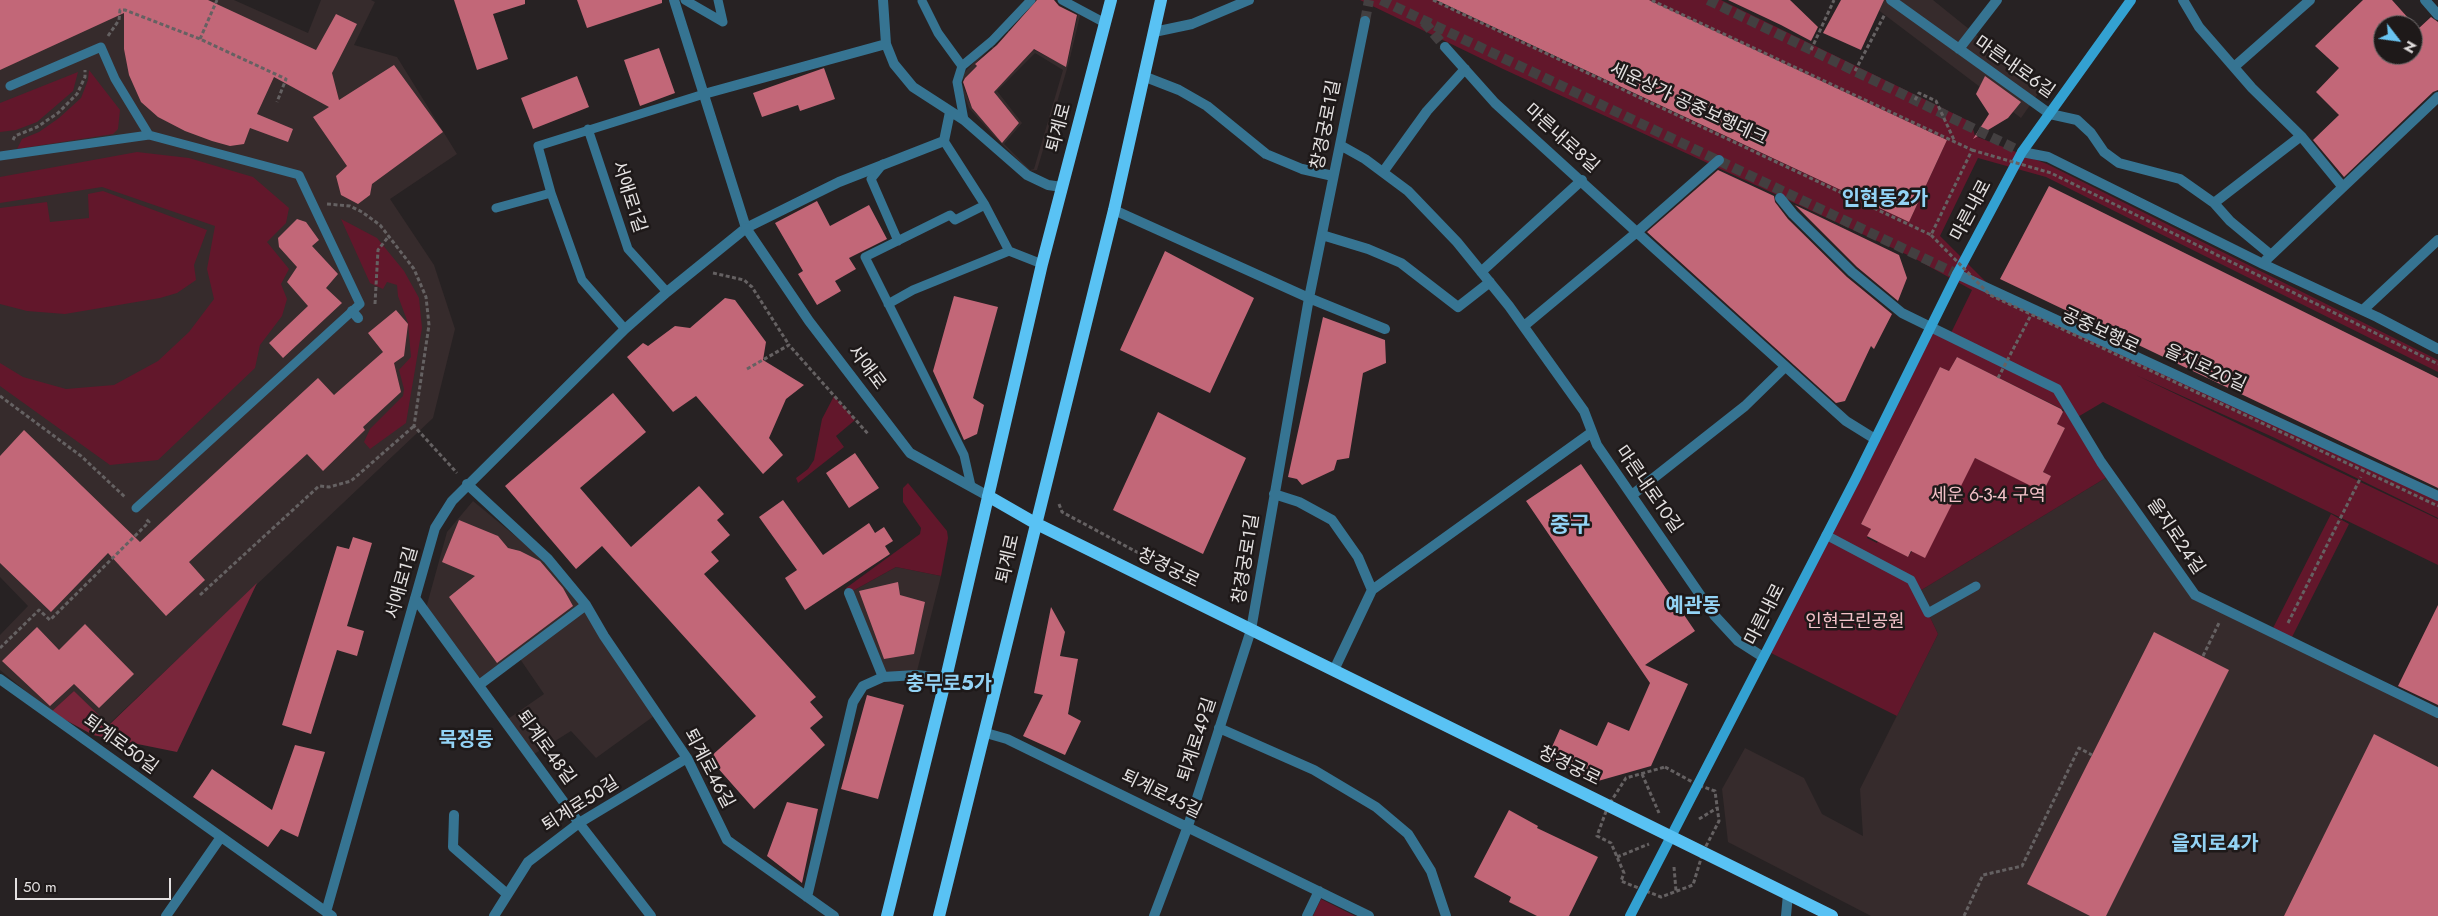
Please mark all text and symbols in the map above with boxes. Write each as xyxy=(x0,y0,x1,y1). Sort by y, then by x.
north arrow xyxy=(2373,15,2423,65)
street label: 마른내로6길 xyxy=(1970,32,2058,104)
text: N xyxy=(2399,37,2422,57)
street label: 세운상가 공중보행데크 xyxy=(1606,59,1770,151)
street label: 창경궁로1길 xyxy=(1308,78,1346,172)
street label: 마른내로8길 xyxy=(1519,100,1603,178)
street label: 퇴계로 xyxy=(1043,101,1077,155)
street label: 서애로1길 xyxy=(606,158,650,236)
street label: 마른내로 xyxy=(1947,177,1997,245)
district label: 인현동2가 xyxy=(1842,188,1928,212)
street label: 공중보행로 xyxy=(2058,305,2142,359)
street label: 을지로20길 xyxy=(2161,341,2249,397)
street label: 서애로 xyxy=(842,342,890,394)
street label: 마른내로10길 xyxy=(1610,442,1686,538)
park label: 세운 6-3-4 구역 xyxy=(1930,486,2046,508)
street label: 을지로24길 xyxy=(2142,495,2208,579)
street label: 창경궁로1길 xyxy=(1229,512,1265,606)
district label: 중구 xyxy=(1550,514,1590,540)
street label: 퇴계로 xyxy=(993,532,1025,586)
street label: 서애로1길 xyxy=(382,544,424,622)
street label: 창경궁로 xyxy=(1133,545,1203,593)
street label: 마른내로 xyxy=(1741,581,1791,649)
district label: 예관동 xyxy=(1665,595,1721,619)
park label: 인현근린공원 xyxy=(1805,612,1905,634)
district label: 충무로5가 xyxy=(906,673,992,697)
street label: 퇴계로49길 xyxy=(1174,695,1222,785)
street label: 퇴계로48길 xyxy=(511,707,579,789)
street label: 퇴계로50길 xyxy=(78,711,162,779)
street label: 퇴계로46길 xyxy=(678,725,738,813)
district label: 묵정동 xyxy=(438,729,494,753)
street label: 창경궁로 xyxy=(1534,743,1604,791)
street label: 퇴계로45길 xyxy=(1117,766,1205,824)
street label: 퇴계로50길 xyxy=(539,772,623,838)
district label: 을지로4가 xyxy=(2171,833,2259,857)
scale bar xyxy=(18,868,174,900)
text: 50 m xyxy=(23,876,57,898)

